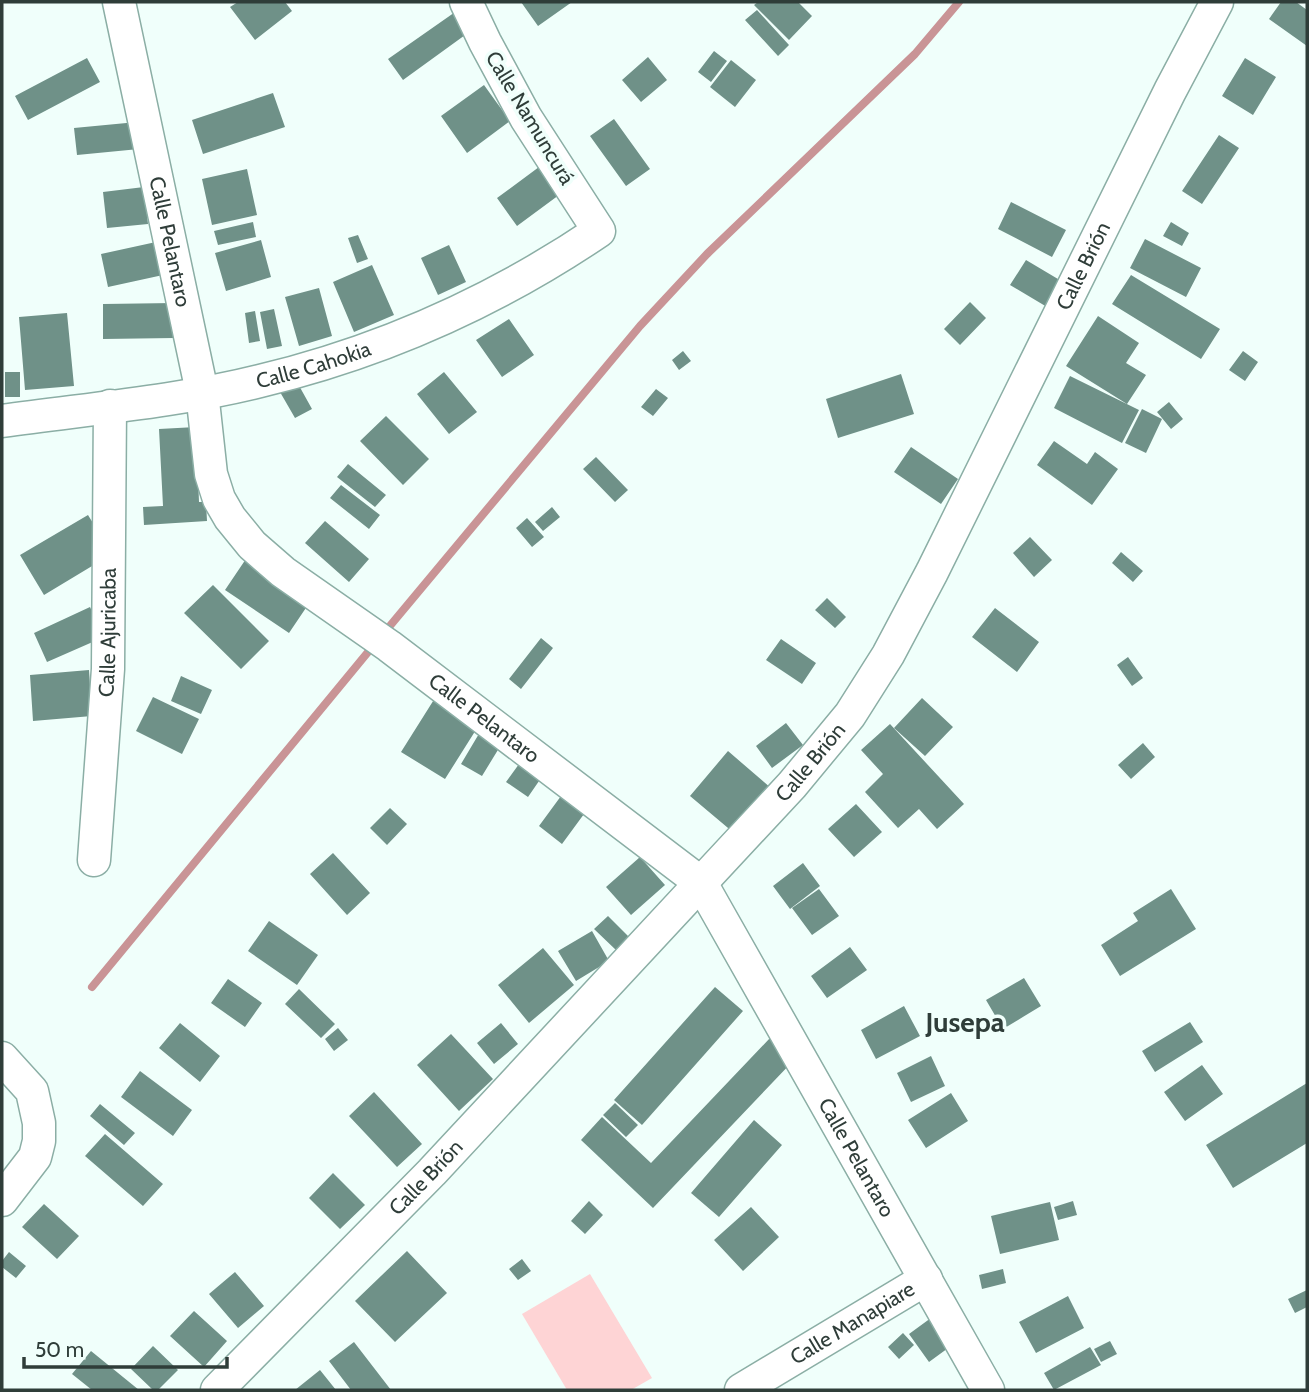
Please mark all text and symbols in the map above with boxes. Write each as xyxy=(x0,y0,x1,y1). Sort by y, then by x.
street label: Calle Namuncurá xyxy=(481,46,580,189)
street label: Calle Pelantaro xyxy=(144,174,197,309)
street label: Calle Brión xyxy=(1051,218,1115,314)
street label: Calle Cahokia xyxy=(254,336,374,393)
street label: Calle Ajuricaba xyxy=(93,568,121,698)
street label: Calle Pelantaro xyxy=(424,668,545,768)
street label: Calle Brión xyxy=(770,718,850,807)
district label: Jusepa xyxy=(924,1005,1005,1039)
street label: Calle Pelantaro xyxy=(813,1093,900,1221)
street label: Calle Brión xyxy=(384,1134,468,1220)
street label: Calle Manapiare xyxy=(785,1276,919,1370)
scale bar xyxy=(24,1326,228,1370)
text: 50 m xyxy=(35,1337,84,1362)

